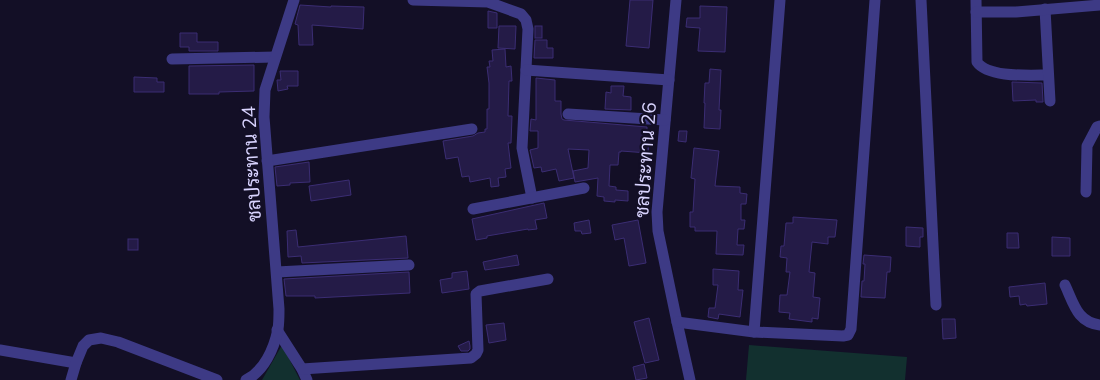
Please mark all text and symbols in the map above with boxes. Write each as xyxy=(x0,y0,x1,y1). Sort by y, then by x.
street label: ชลประทาน 26 xyxy=(629,101,661,219)
street label: ชลประทาน 24 xyxy=(236,106,266,222)

